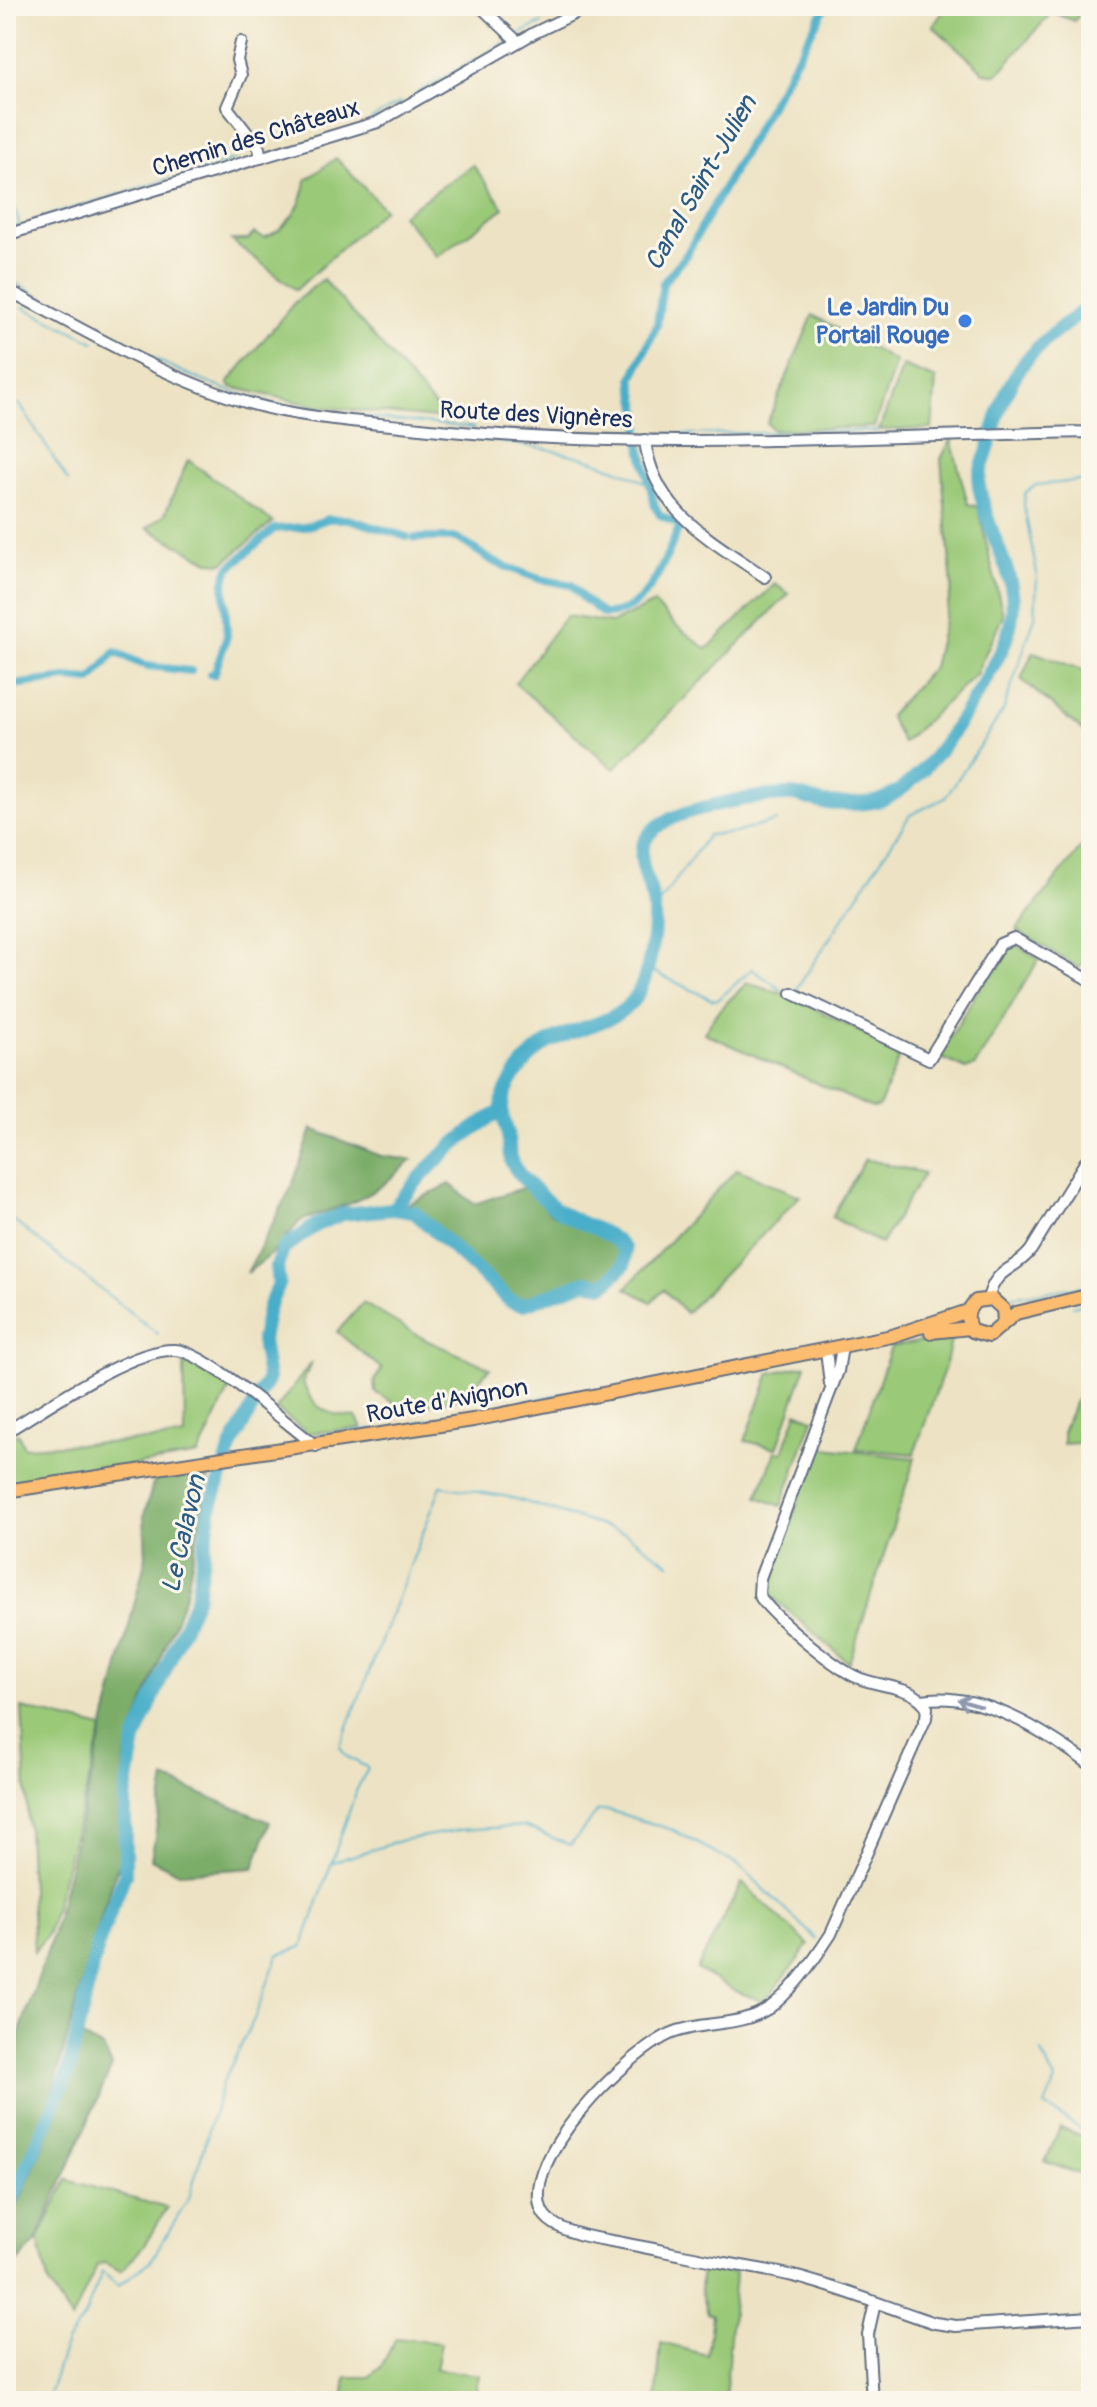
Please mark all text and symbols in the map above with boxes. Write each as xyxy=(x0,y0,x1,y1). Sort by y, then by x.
water label: Canal Saint-Julien xyxy=(638,89,765,276)
street label: Chemin des Châteaux xyxy=(149,93,363,183)
place label: Le Jardin Du Portail Rouge xyxy=(816,293,950,350)
marker: Le Jardin Du Portail Rouge xyxy=(956,312,974,330)
street label: Route des Vignères xyxy=(439,395,633,435)
street label: Route d'Avignon xyxy=(364,1373,530,1429)
water label: Le Calavon xyxy=(155,1471,213,1596)
one-way arrow xyxy=(957,1695,983,1710)

